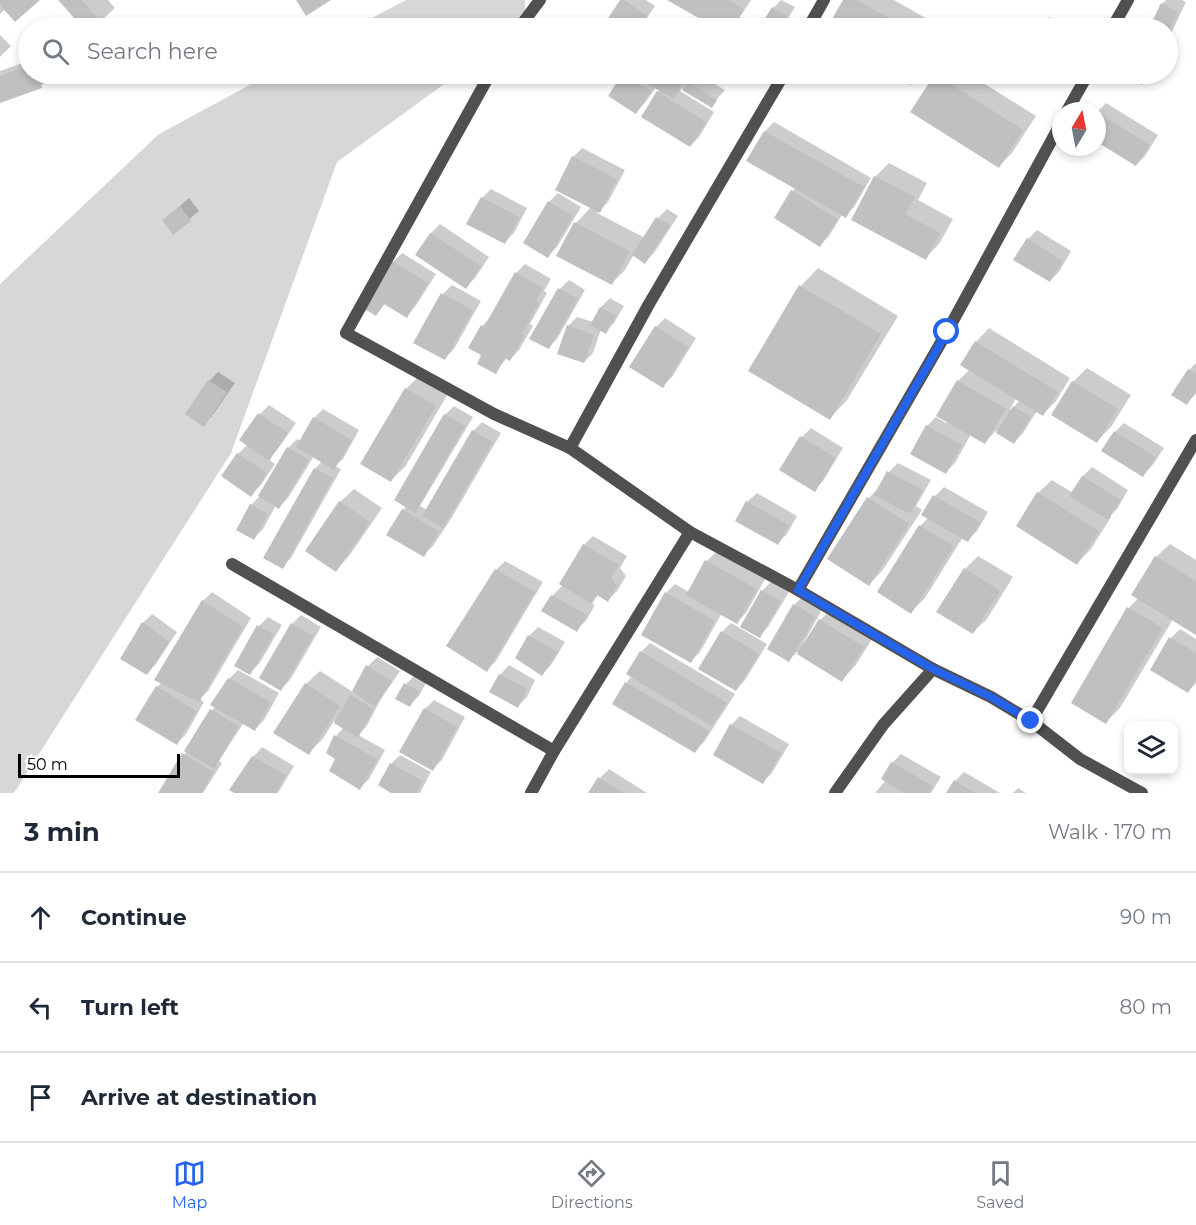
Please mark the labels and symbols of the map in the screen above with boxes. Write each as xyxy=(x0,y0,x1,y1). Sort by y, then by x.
north arrow xyxy=(1052,102,1106,156)
route start xyxy=(933,318,959,344)
route end xyxy=(1017,707,1043,733)
scale bar xyxy=(18,751,180,778)

